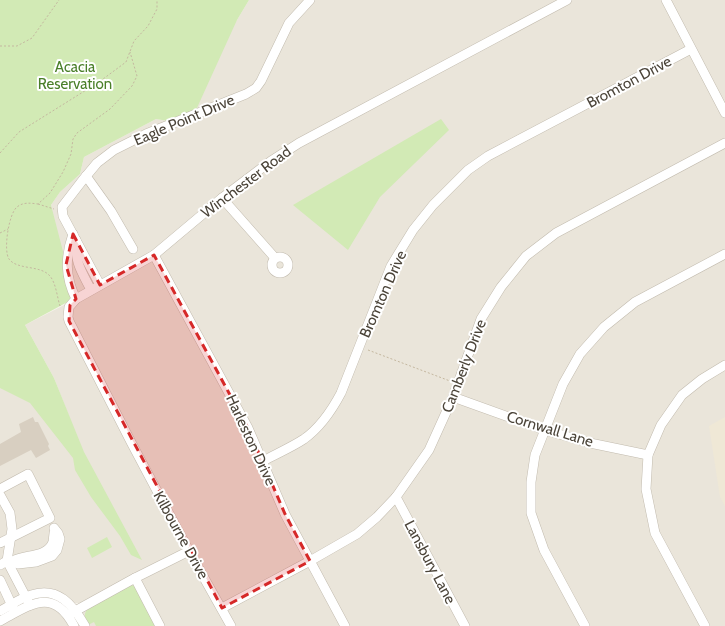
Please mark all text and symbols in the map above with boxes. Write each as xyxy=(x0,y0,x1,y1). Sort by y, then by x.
street label: Bromton Drive xyxy=(584,52,675,112)
park label: Acacia Reservation xyxy=(38,58,112,93)
street label: Eagle Point Drive xyxy=(131,91,237,149)
street label: Winchester Road xyxy=(198,142,294,222)
street label: Bromton Drive xyxy=(356,247,410,340)
street label: Camberly Drive xyxy=(438,317,490,415)
street label: Harleston Drive xyxy=(222,392,280,489)
street label: Cornwall Lane xyxy=(505,407,596,451)
street label: Kilbourne Drive xyxy=(149,488,213,582)
street label: Lansbury Lane xyxy=(400,517,460,607)

